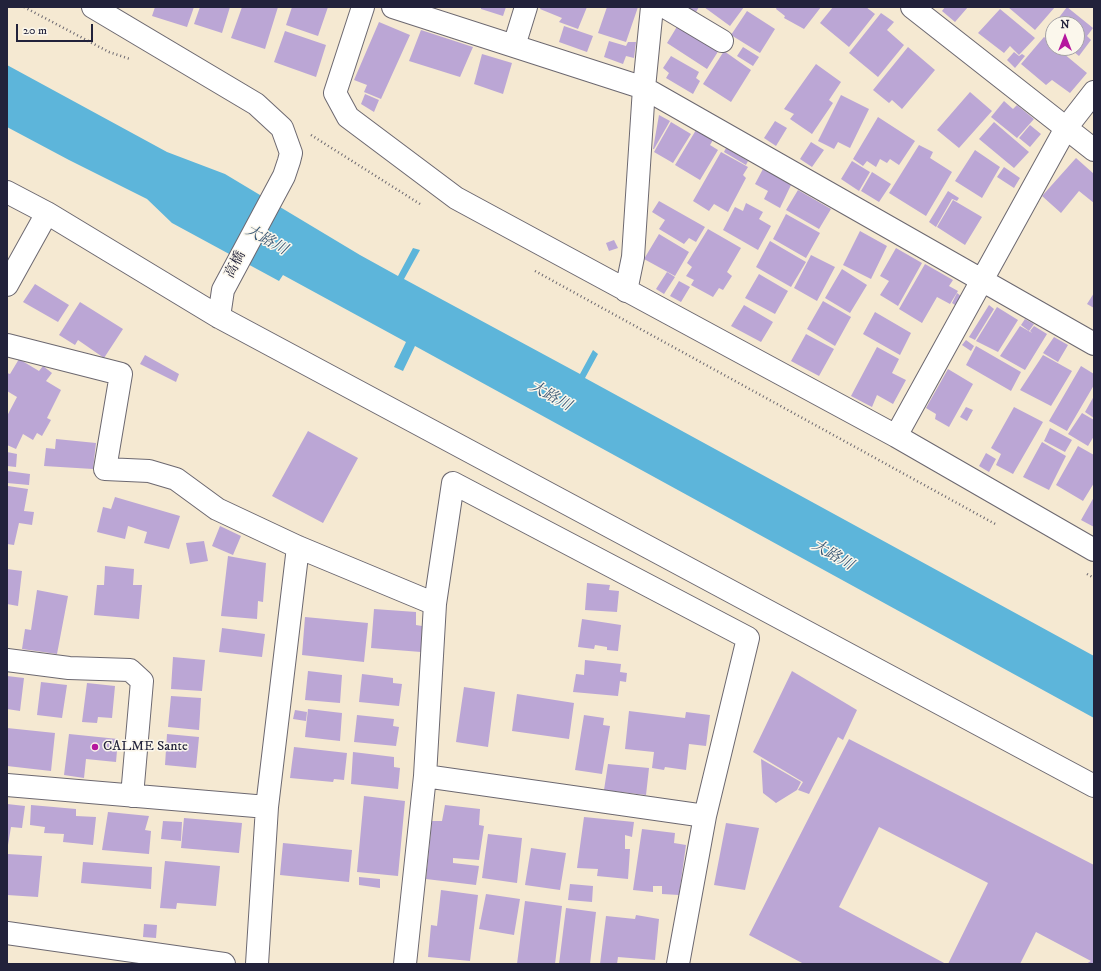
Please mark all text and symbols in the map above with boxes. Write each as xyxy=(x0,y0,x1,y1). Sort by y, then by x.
scale bar xyxy=(18,16,95,42)
north arrow xyxy=(1045,16,1085,56)
text: N xyxy=(1060,18,1070,32)
text: 20 m xyxy=(23,23,47,38)
water label: 大路川 xyxy=(242,222,290,260)
street label: 高橋 xyxy=(222,249,250,281)
water label: 大路川 xyxy=(526,378,574,416)
water label: 大路川 xyxy=(808,537,856,575)
place label: CALME Sante xyxy=(103,739,188,755)
marker: CALME Sante xyxy=(90,742,100,752)

